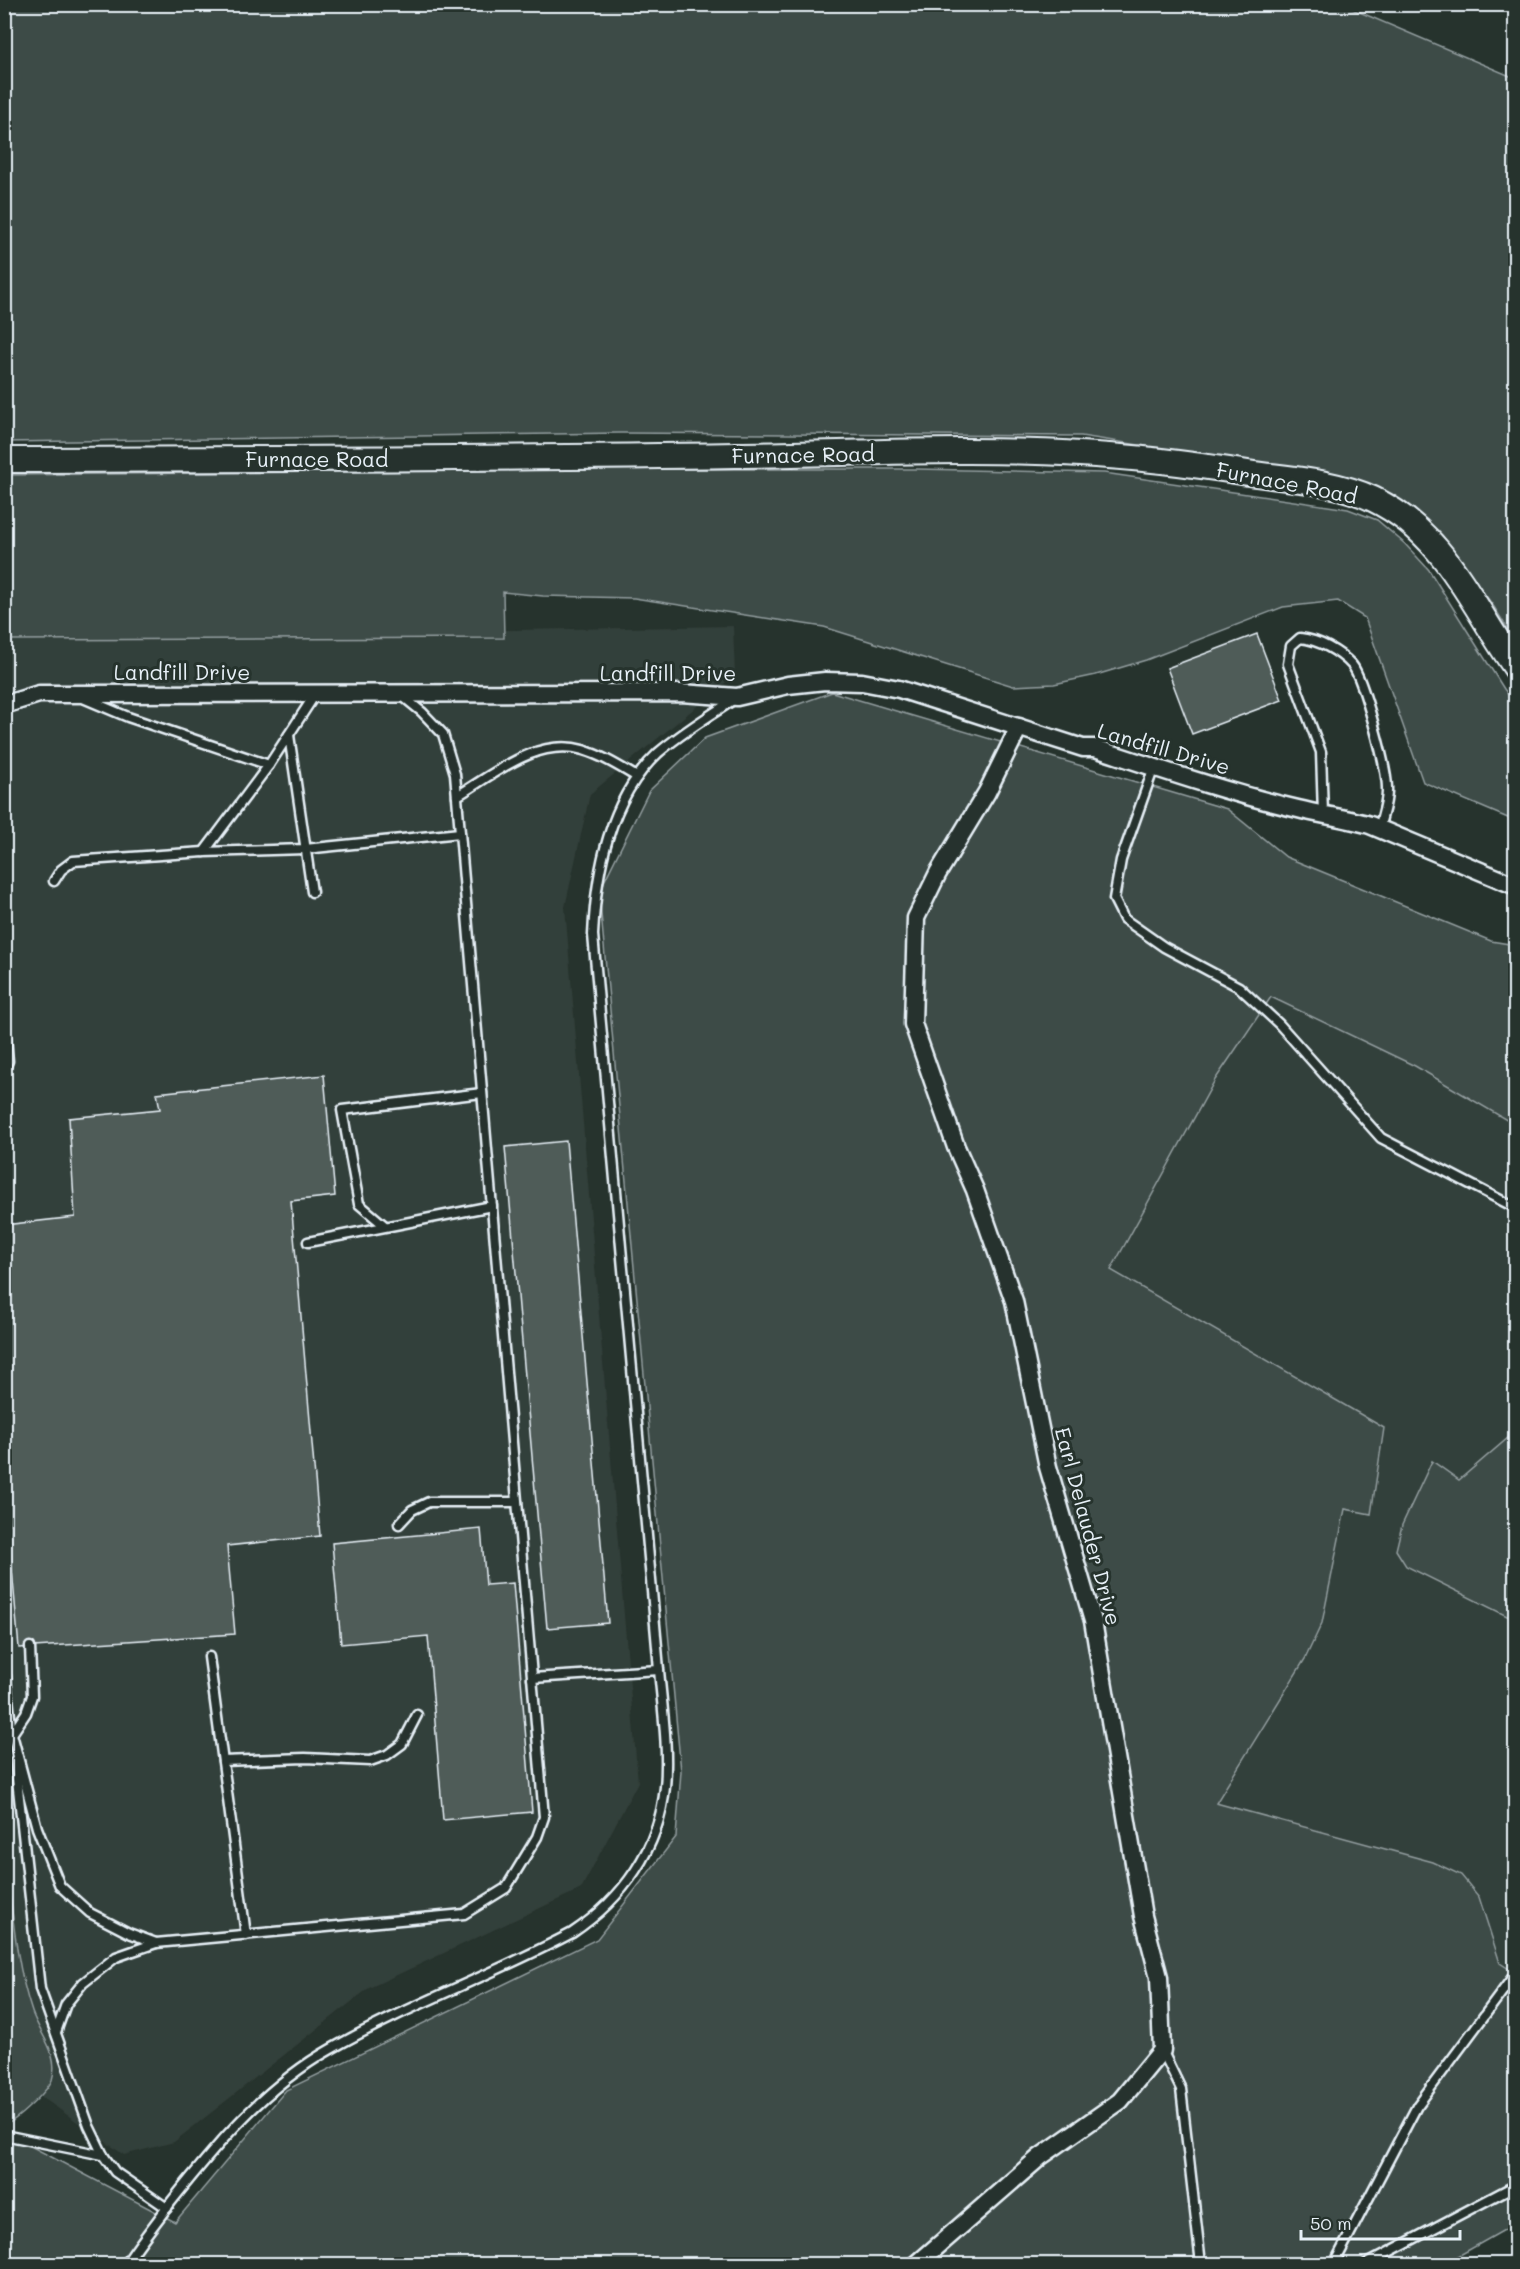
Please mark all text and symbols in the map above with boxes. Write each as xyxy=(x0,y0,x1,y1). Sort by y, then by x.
street label: Furnace Road xyxy=(731,439,875,469)
street label: Furnace Road xyxy=(246,445,388,472)
street label: Furnace Road xyxy=(1214,455,1360,509)
street label: Landfill Drive xyxy=(114,658,250,685)
street label: Landfill Drive xyxy=(600,659,736,686)
street label: Landfill Drive xyxy=(1095,716,1233,780)
street label: Earl Delauder Drive xyxy=(1050,1424,1128,1628)
scale bar xyxy=(1301,2203,1460,2241)
text: 50 m xyxy=(1310,2211,1352,2235)

